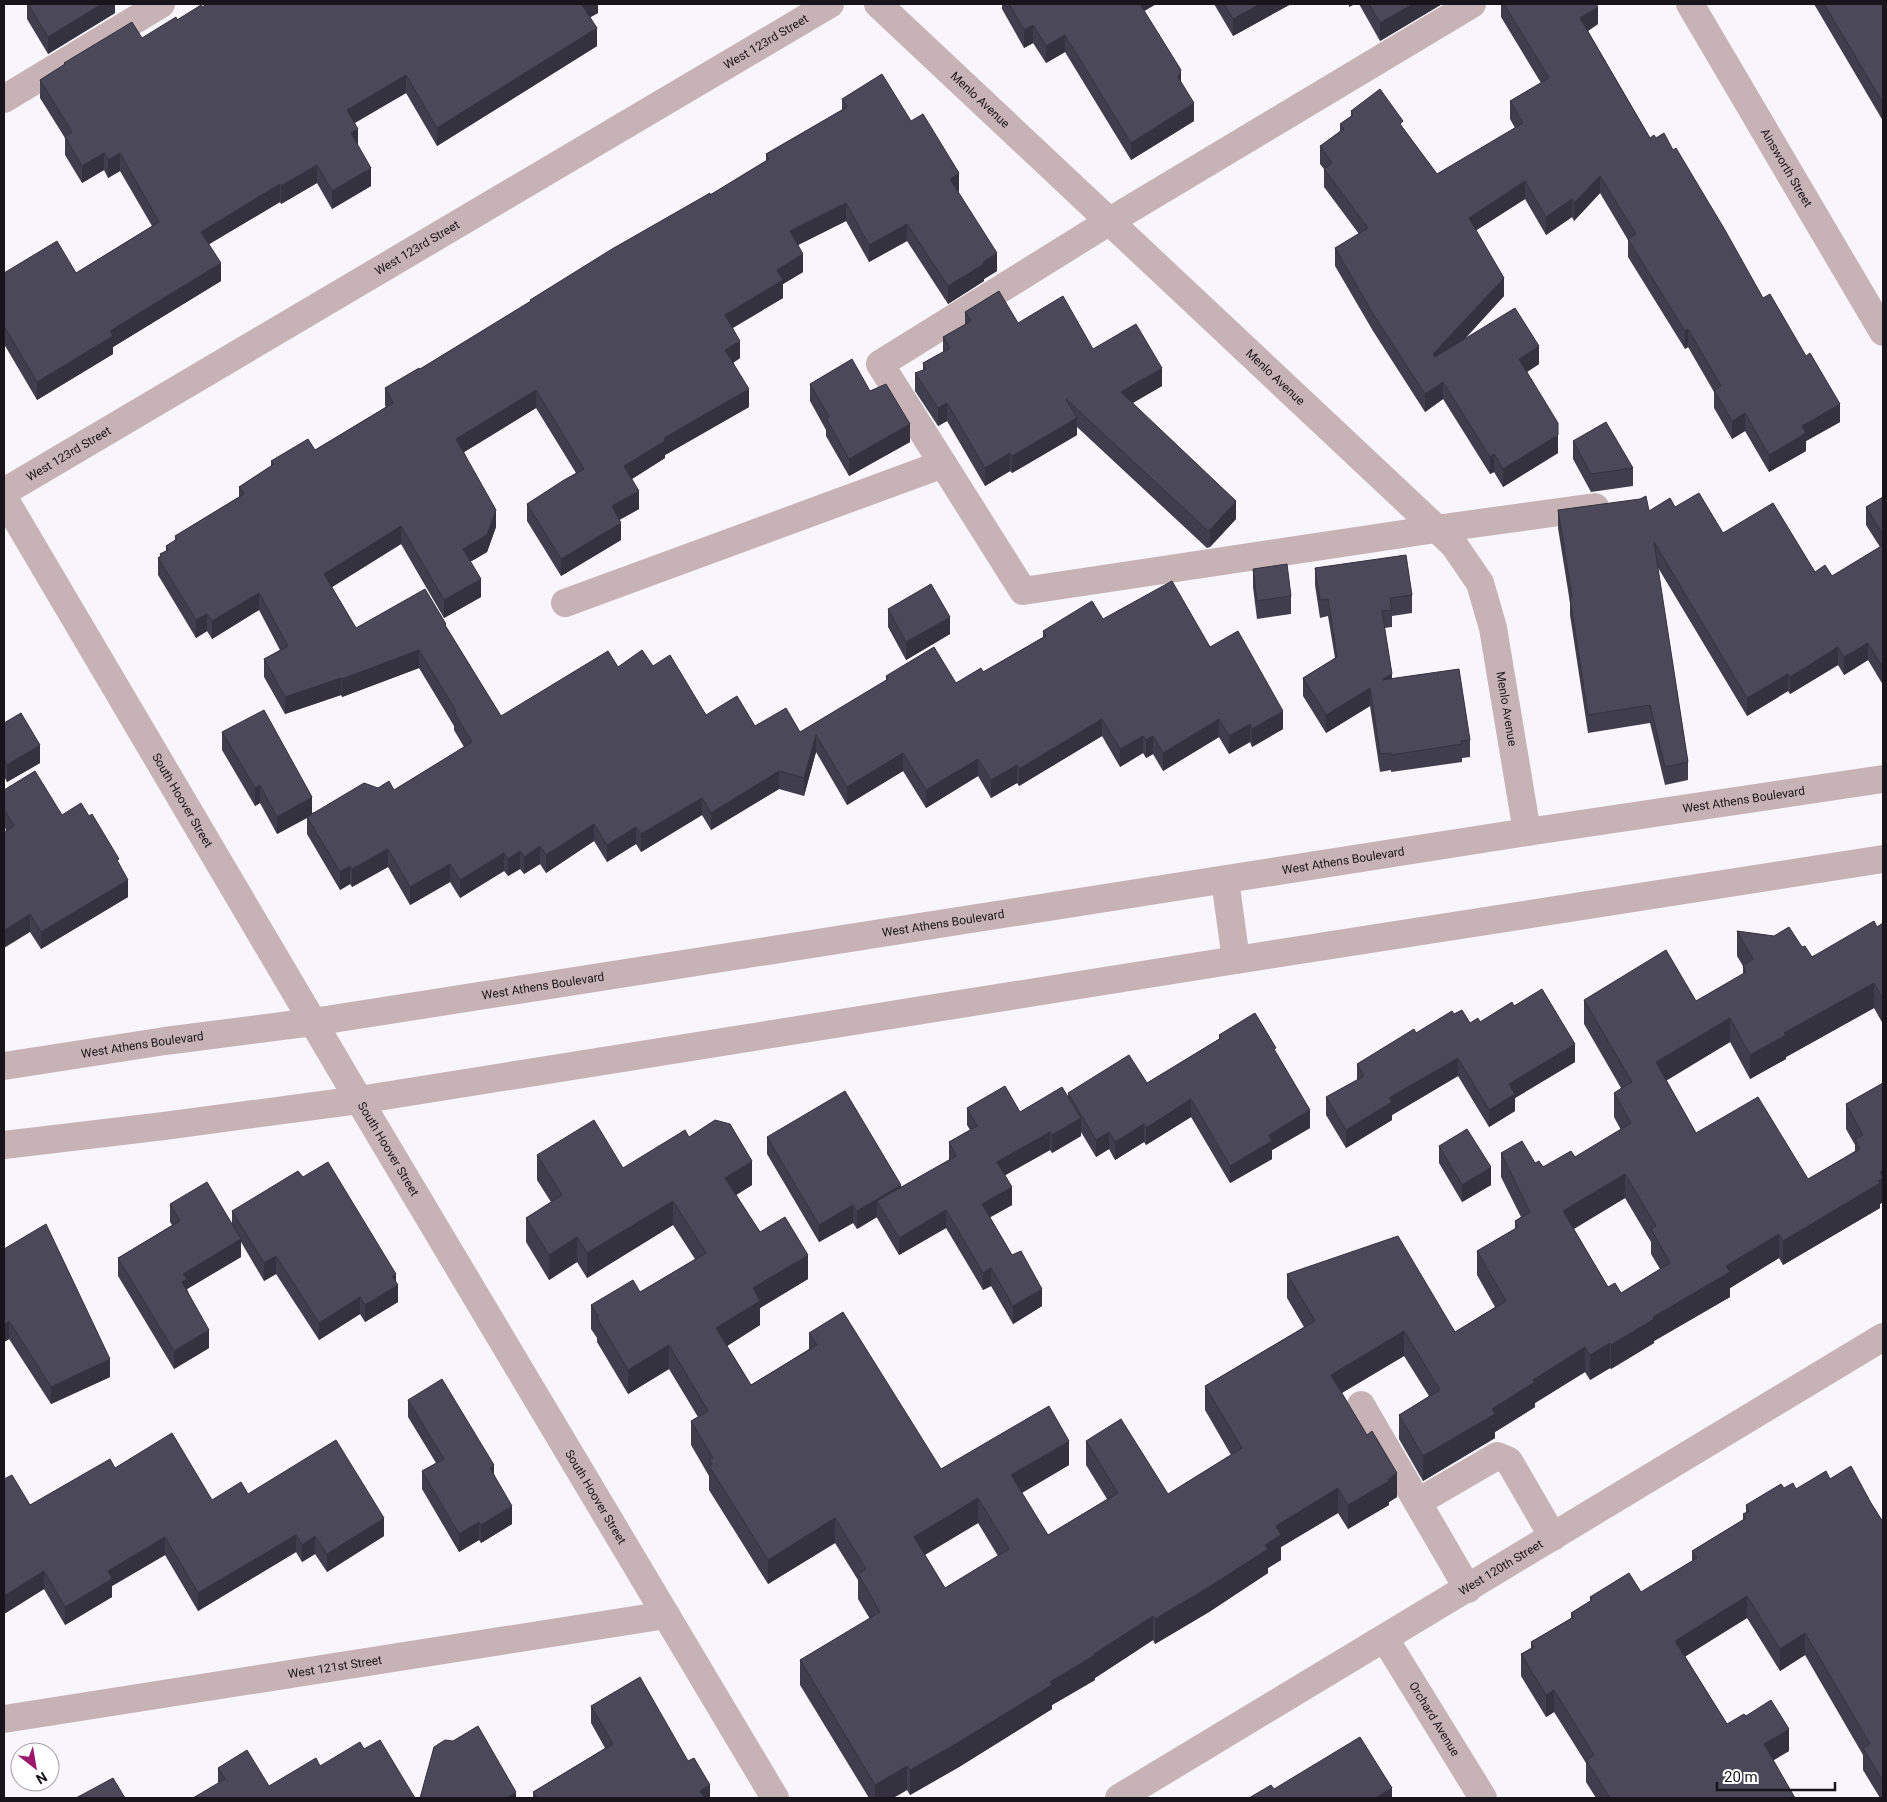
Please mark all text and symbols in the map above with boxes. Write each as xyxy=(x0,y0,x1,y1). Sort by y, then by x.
street label: West 123rd Street xyxy=(721,11,811,72)
street label: Menlo Avenue xyxy=(948,69,1012,131)
street label: Ainsworth Street xyxy=(1758,126,1815,210)
street label: West 123rd Street xyxy=(373,217,462,278)
street label: Menlo Avenue xyxy=(1243,346,1308,408)
street label: West 123rd Street xyxy=(24,423,113,484)
street label: Menlo Avenue xyxy=(1493,670,1520,747)
street label: South Hoover Street xyxy=(149,751,216,850)
street label: West Athens Boulevard xyxy=(1682,784,1806,816)
street label: West Athens Boulevard xyxy=(1281,844,1405,877)
street label: West Athens Boulevard xyxy=(881,907,1005,940)
street label: West Athens Boulevard xyxy=(481,970,605,1002)
street label: West Athens Boulevard xyxy=(80,1029,204,1061)
street label: South Hoover Street xyxy=(355,1099,422,1199)
street label: South Hoover Street xyxy=(562,1447,629,1547)
street label: West 120th Street xyxy=(1456,1537,1545,1598)
street label: West 121st Street xyxy=(287,1653,383,1681)
street label: Orchard Avenue xyxy=(1406,1679,1463,1759)
north arrow xyxy=(10,1742,60,1792)
scale bar xyxy=(1717,1760,1834,1792)
text: 20 m xyxy=(1724,1768,1758,1786)
text: N xyxy=(33,1769,50,1788)

